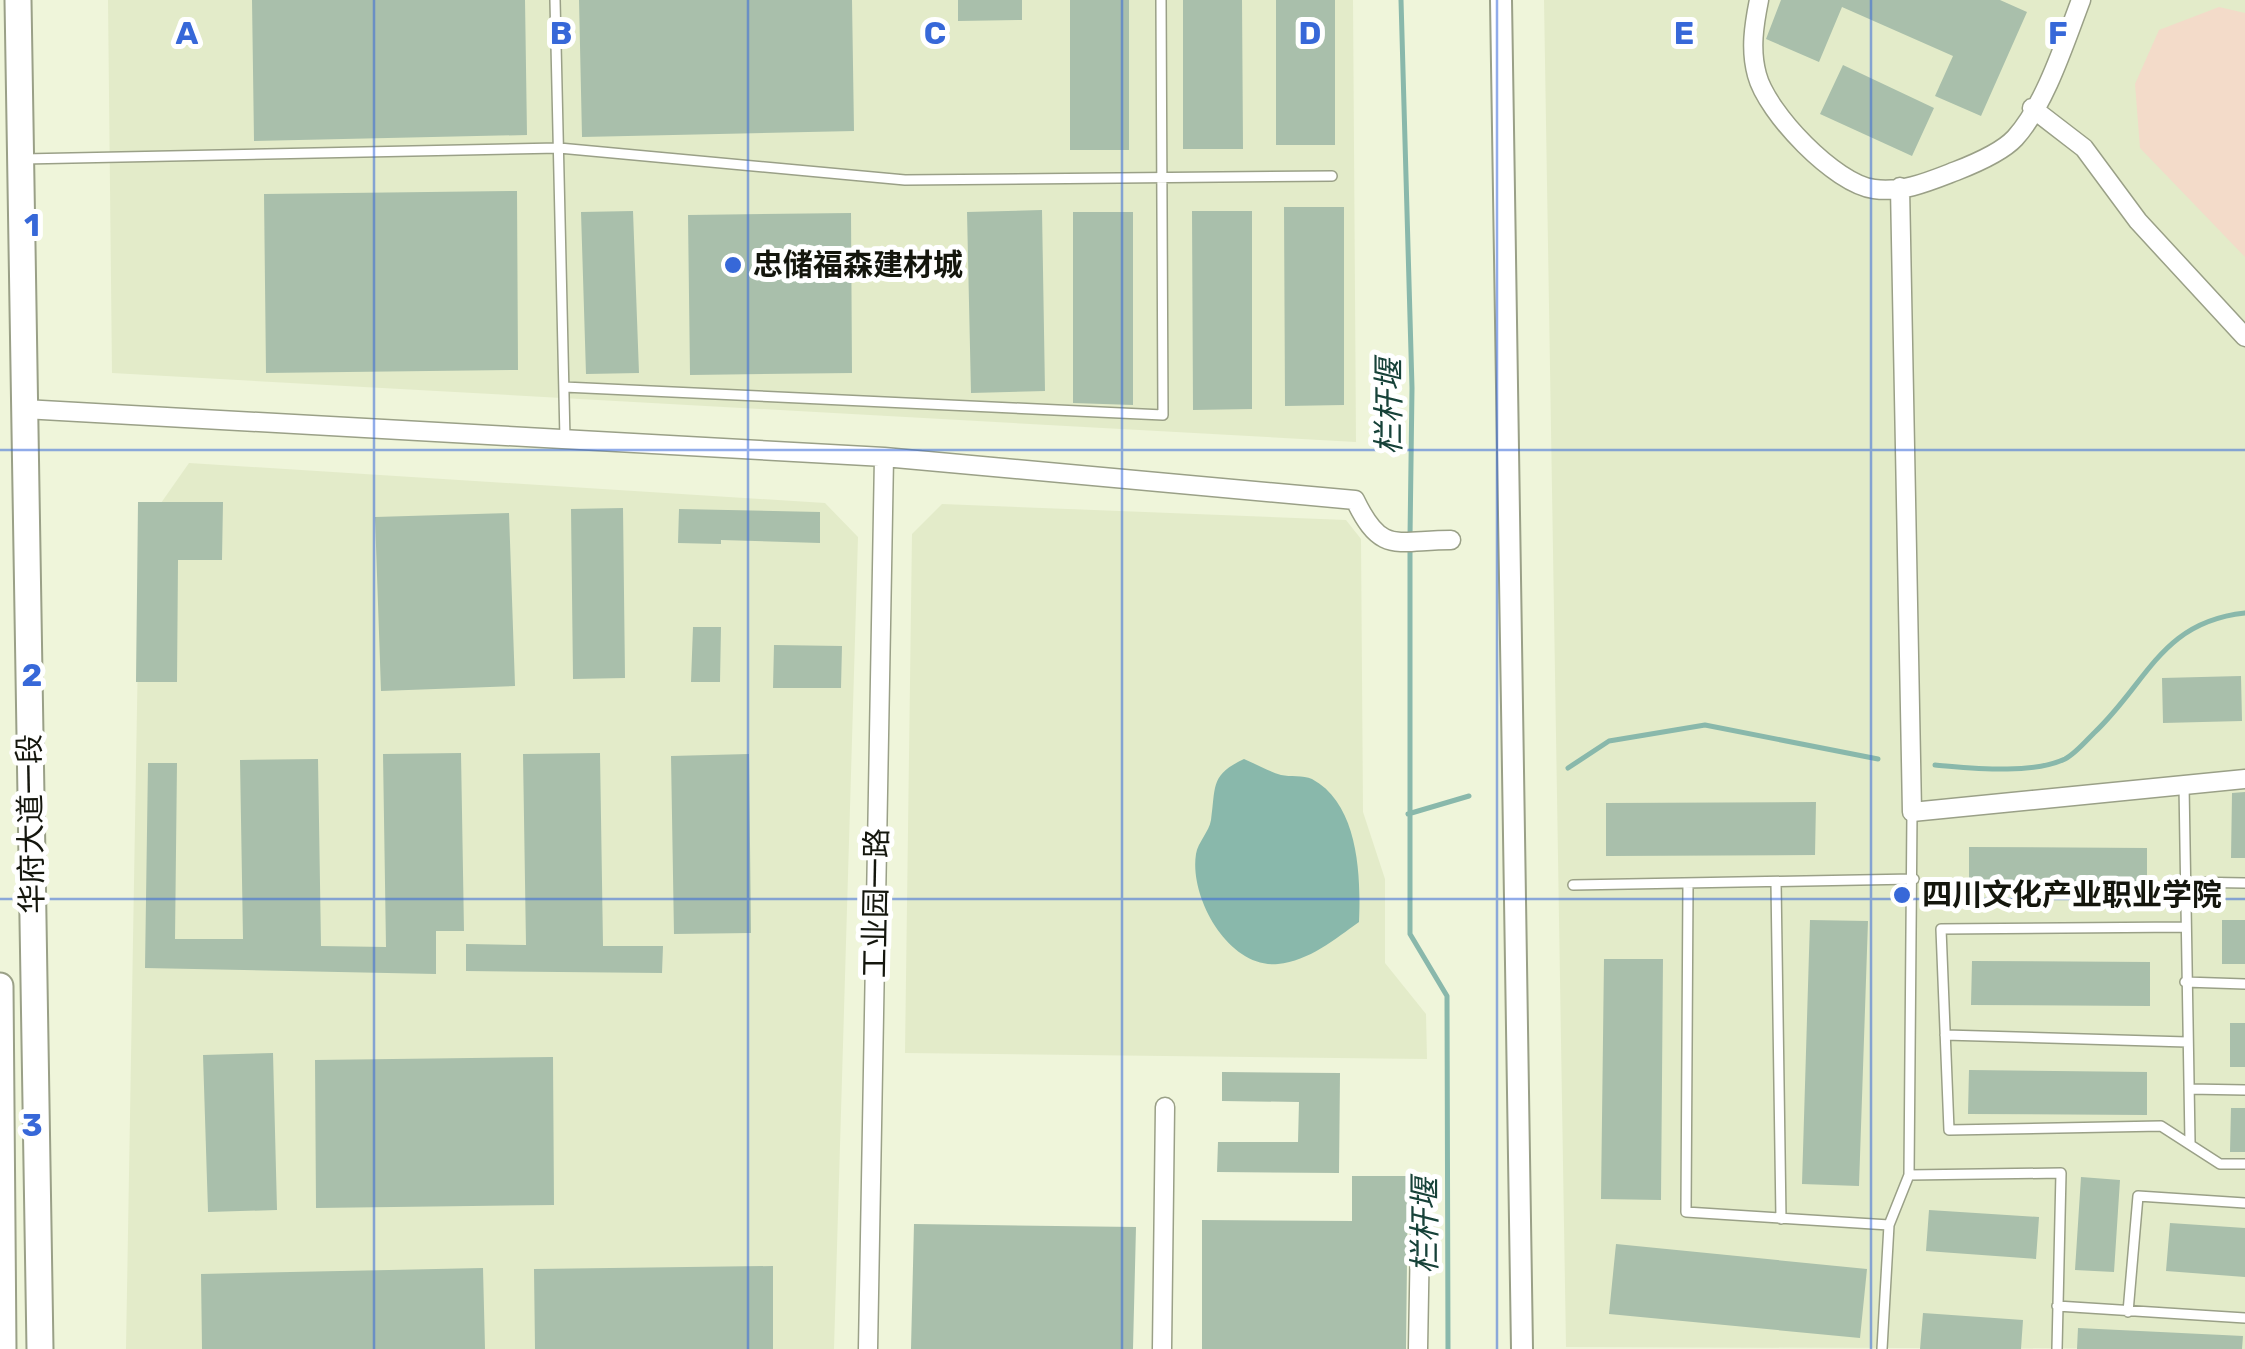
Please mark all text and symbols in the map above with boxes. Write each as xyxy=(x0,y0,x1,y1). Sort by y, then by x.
text: A xyxy=(176,14,199,52)
text: B xyxy=(550,14,572,52)
text: C xyxy=(924,14,946,52)
text: D xyxy=(1299,14,1321,52)
text: E xyxy=(1674,14,1694,52)
text: F xyxy=(2048,14,2068,52)
text: 1 xyxy=(24,206,40,244)
place label: 忠储福森建材城 xyxy=(753,247,963,283)
marker: 忠储福森建材城 xyxy=(722,254,744,276)
water label: 栏杆堰 xyxy=(1370,354,1408,455)
text: 2 xyxy=(22,656,42,694)
street label: 华府大道一段 xyxy=(11,734,51,914)
street label: 工业园一路 xyxy=(857,828,895,978)
place label: 四川文化产业职业学院 xyxy=(1922,877,2222,913)
marker: 四川文化产业职业学院 xyxy=(1891,884,1913,906)
text: 3 xyxy=(21,1106,43,1144)
water label: 栏杆堰 xyxy=(1406,1173,1444,1274)

